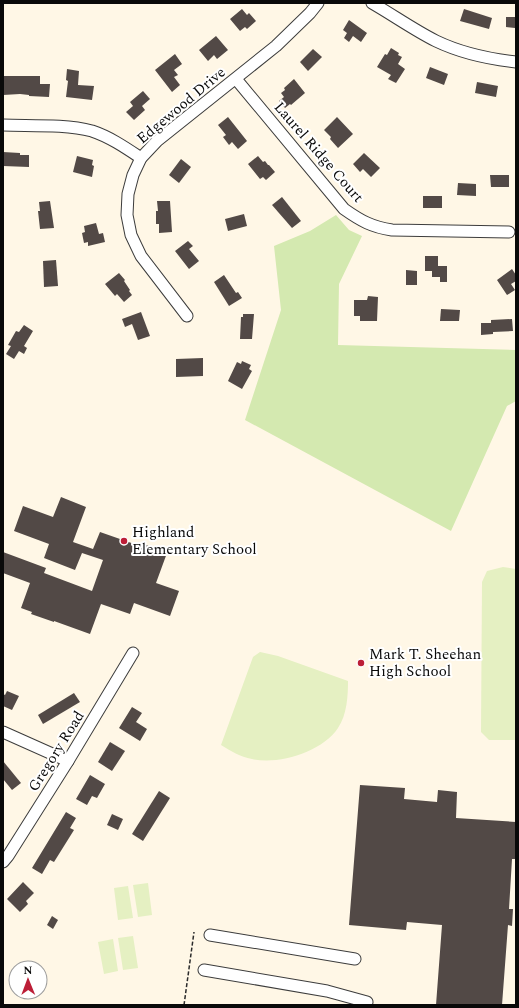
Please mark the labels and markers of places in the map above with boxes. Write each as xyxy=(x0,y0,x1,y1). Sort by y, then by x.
place label: Highland Elementary School xyxy=(132,521,257,561)
marker: Highland Elementary School xyxy=(119,536,129,546)
place label: Mark T. Sheehan High School xyxy=(369,643,481,683)
marker: Mark T. Sheehan High School xyxy=(356,658,366,668)

